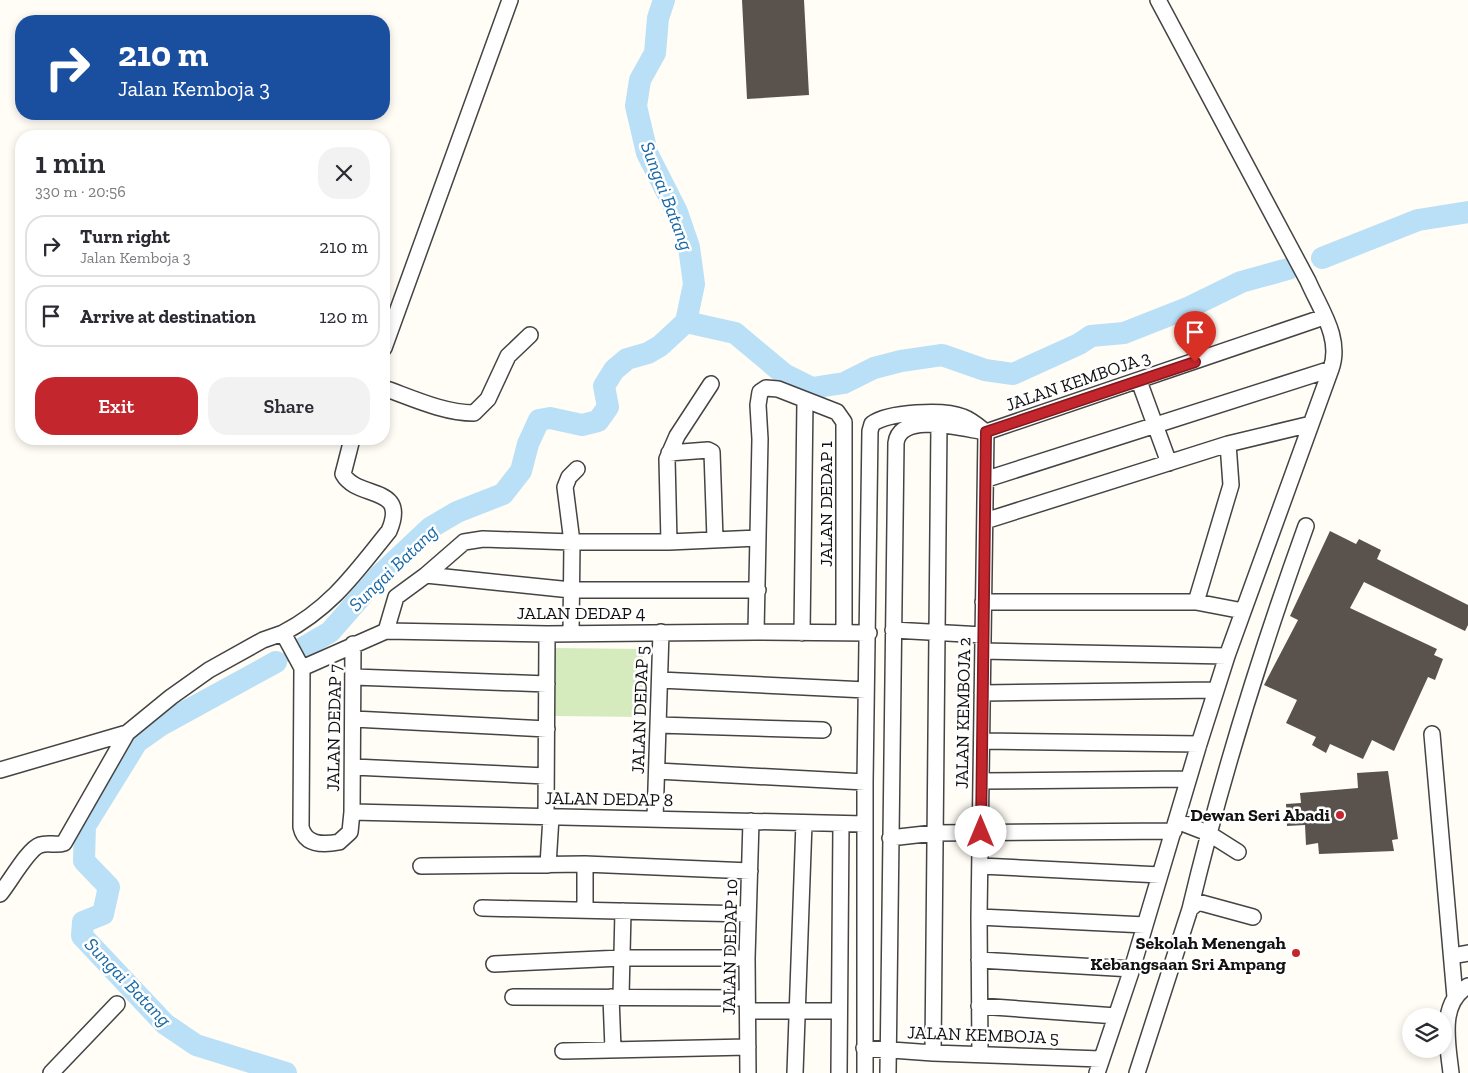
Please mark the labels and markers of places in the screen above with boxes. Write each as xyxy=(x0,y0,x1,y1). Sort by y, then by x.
pin xyxy=(1174,311,1216,362)
place label: Dewan Seri Abadi xyxy=(1190,804,1331,826)
marker: Dewan Seri Abadi xyxy=(1334,809,1346,821)
place label: Sekolah Menengah Kebangsaan Sri Ampang xyxy=(1090,932,1287,975)
marker: Sekolah Menengah Kebangsaan Sri Ampang xyxy=(1290,947,1302,959)

